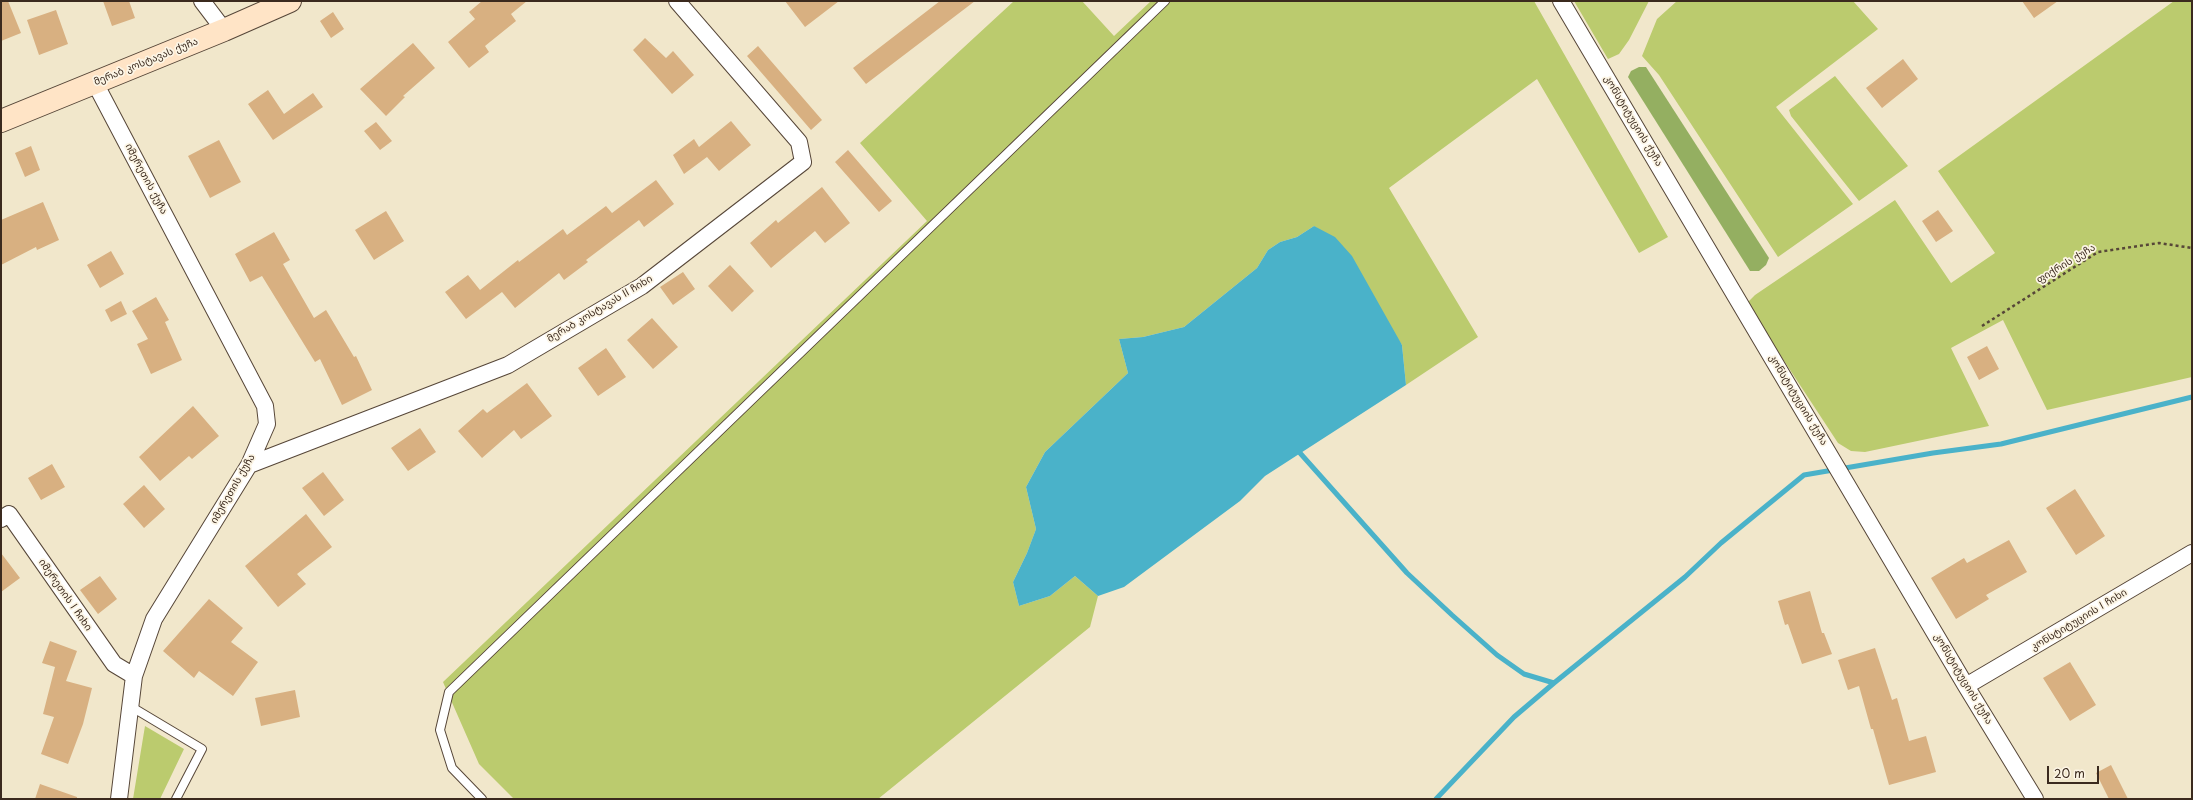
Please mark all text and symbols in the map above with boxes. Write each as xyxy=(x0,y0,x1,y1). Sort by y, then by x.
street label: მერაბ კოსტავას ქუჩა xyxy=(92,36,200,88)
street label: კონსტიტუციის ქუჩა xyxy=(1601,73,1665,169)
street label: იმერეთის ქუჩა xyxy=(122,142,170,216)
street label: ფიქრის ქუჩა xyxy=(2034,242,2098,286)
street label: მერაბ კოსტავას II ჩიხი xyxy=(545,273,655,345)
street label: კონსტიტუციის ქუჩა xyxy=(1766,352,1830,448)
street label: იმერეთის ქუჩა xyxy=(208,452,258,526)
street label: იმერეთის I ჩიხი xyxy=(36,557,94,633)
street label: კონსტიტუციის I ჩიხი xyxy=(2029,586,2129,654)
street label: კონსტიტუციის ქუჩა xyxy=(1931,631,1995,727)
scale bar xyxy=(2049,758,2101,784)
text: 20 m xyxy=(2054,764,2085,782)

